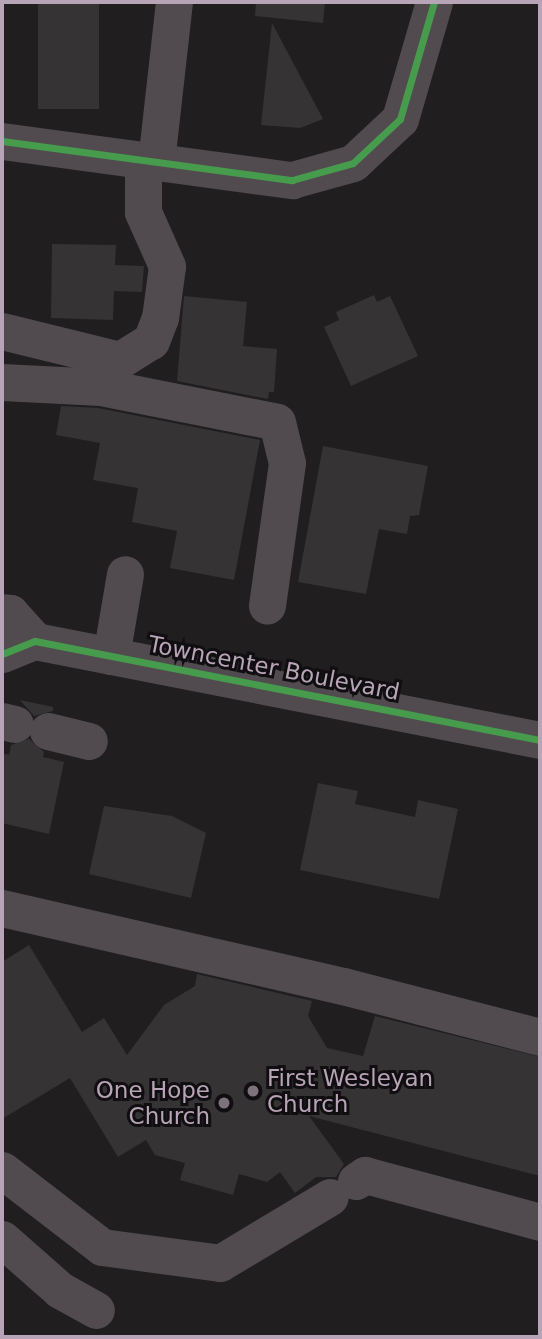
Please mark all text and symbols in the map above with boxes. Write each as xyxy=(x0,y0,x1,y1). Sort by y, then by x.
street label: Towncenter Boulevard xyxy=(146,630,402,706)
place label: First Wesleyan Church xyxy=(267,1064,433,1118)
place label: One Hope Church xyxy=(96,1076,210,1130)
marker: First Wesleyan Church xyxy=(245,1083,261,1099)
marker: One Hope Church xyxy=(216,1095,232,1111)

